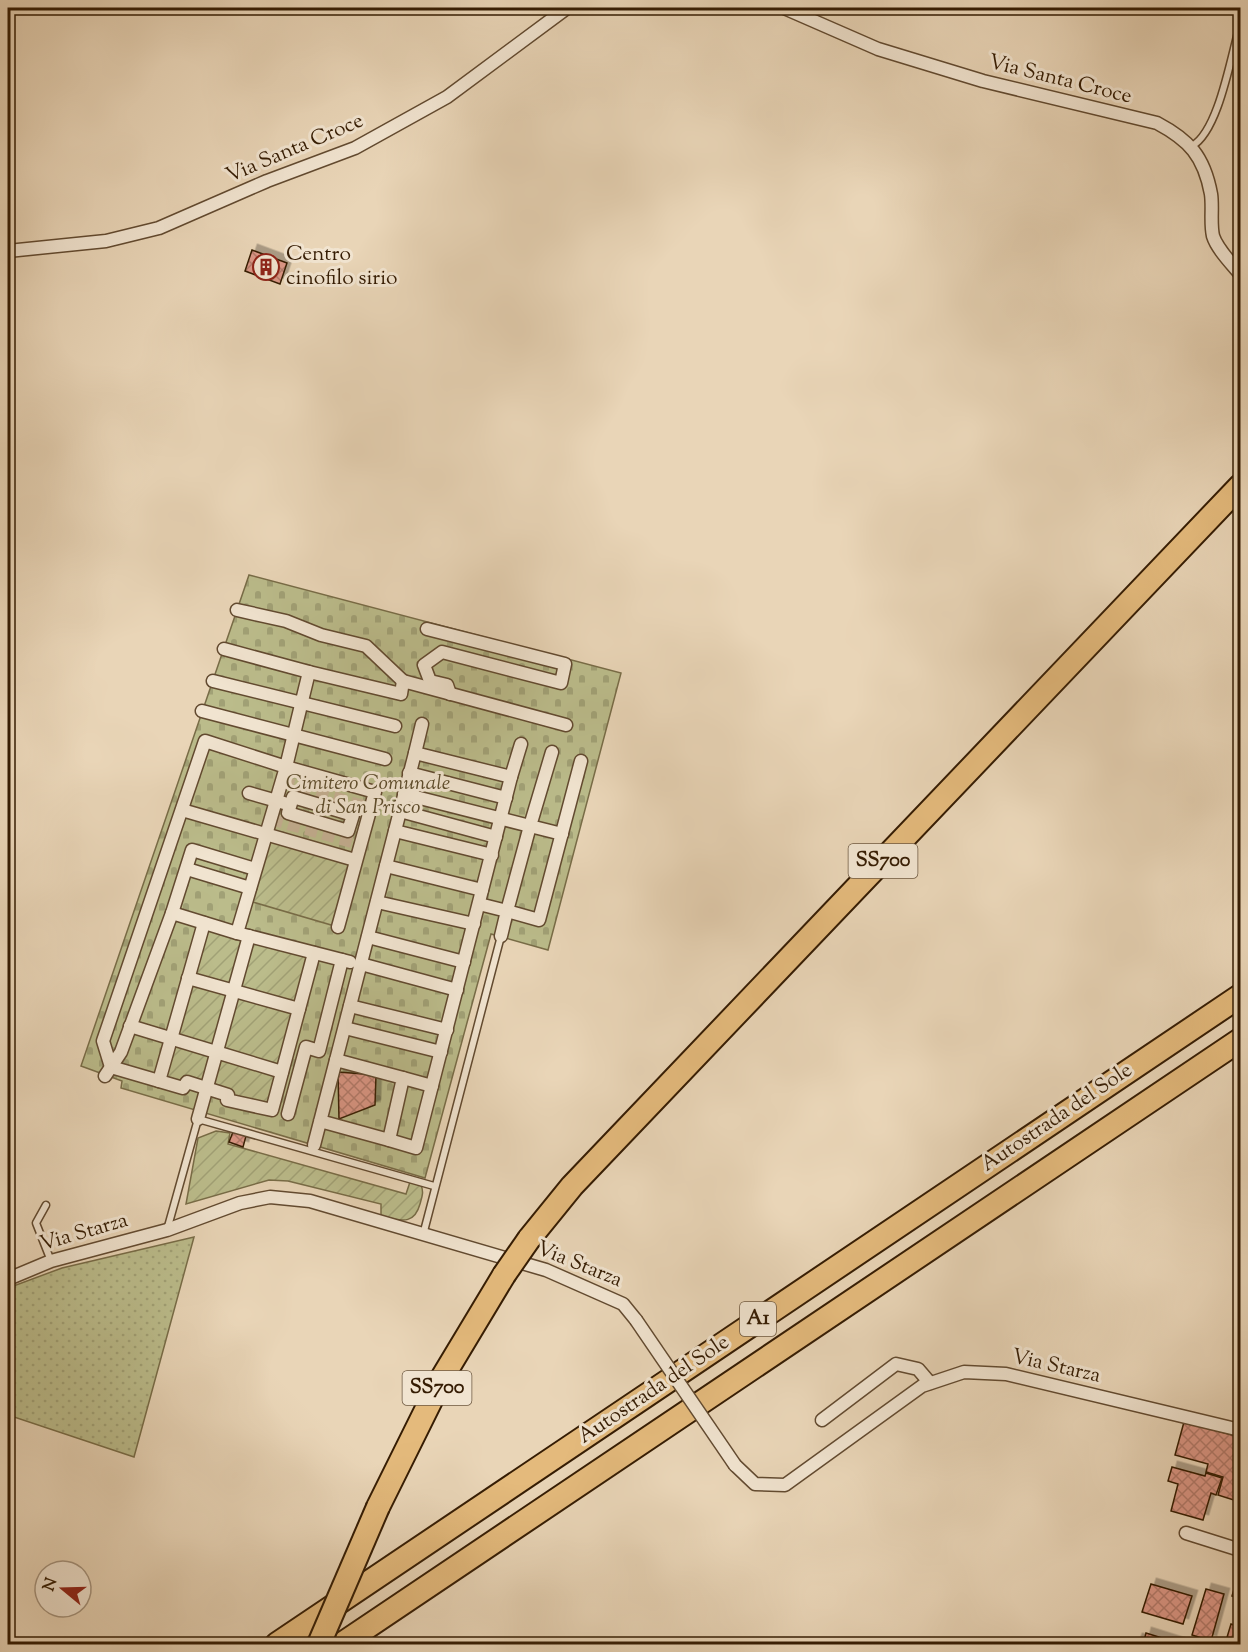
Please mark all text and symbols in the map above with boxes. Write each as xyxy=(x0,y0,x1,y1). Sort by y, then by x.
street label: Via Santa Croce xyxy=(985,48,1135,112)
street label: Via Santa Croce xyxy=(222,107,368,191)
place label: Centro cinofilo sirio xyxy=(286,240,398,294)
building icon: Centro cinofilo sirio xyxy=(251,252,281,282)
park label: Cimitero Comunale di San Prisco xyxy=(286,769,450,823)
road number: SS700 xyxy=(848,844,918,878)
street label: Autostrada del Sole xyxy=(975,1056,1139,1180)
street label: Via Starza xyxy=(36,1206,132,1260)
street label: Via Starza xyxy=(531,1234,627,1296)
road number: A1 xyxy=(740,1302,776,1336)
street label: Autostrada del Sole xyxy=(572,1328,736,1452)
street label: Via Starza xyxy=(1009,1342,1104,1392)
road number: SS700 xyxy=(402,1371,472,1405)
north arrow xyxy=(33,1559,93,1619)
text: N xyxy=(38,1575,64,1595)

